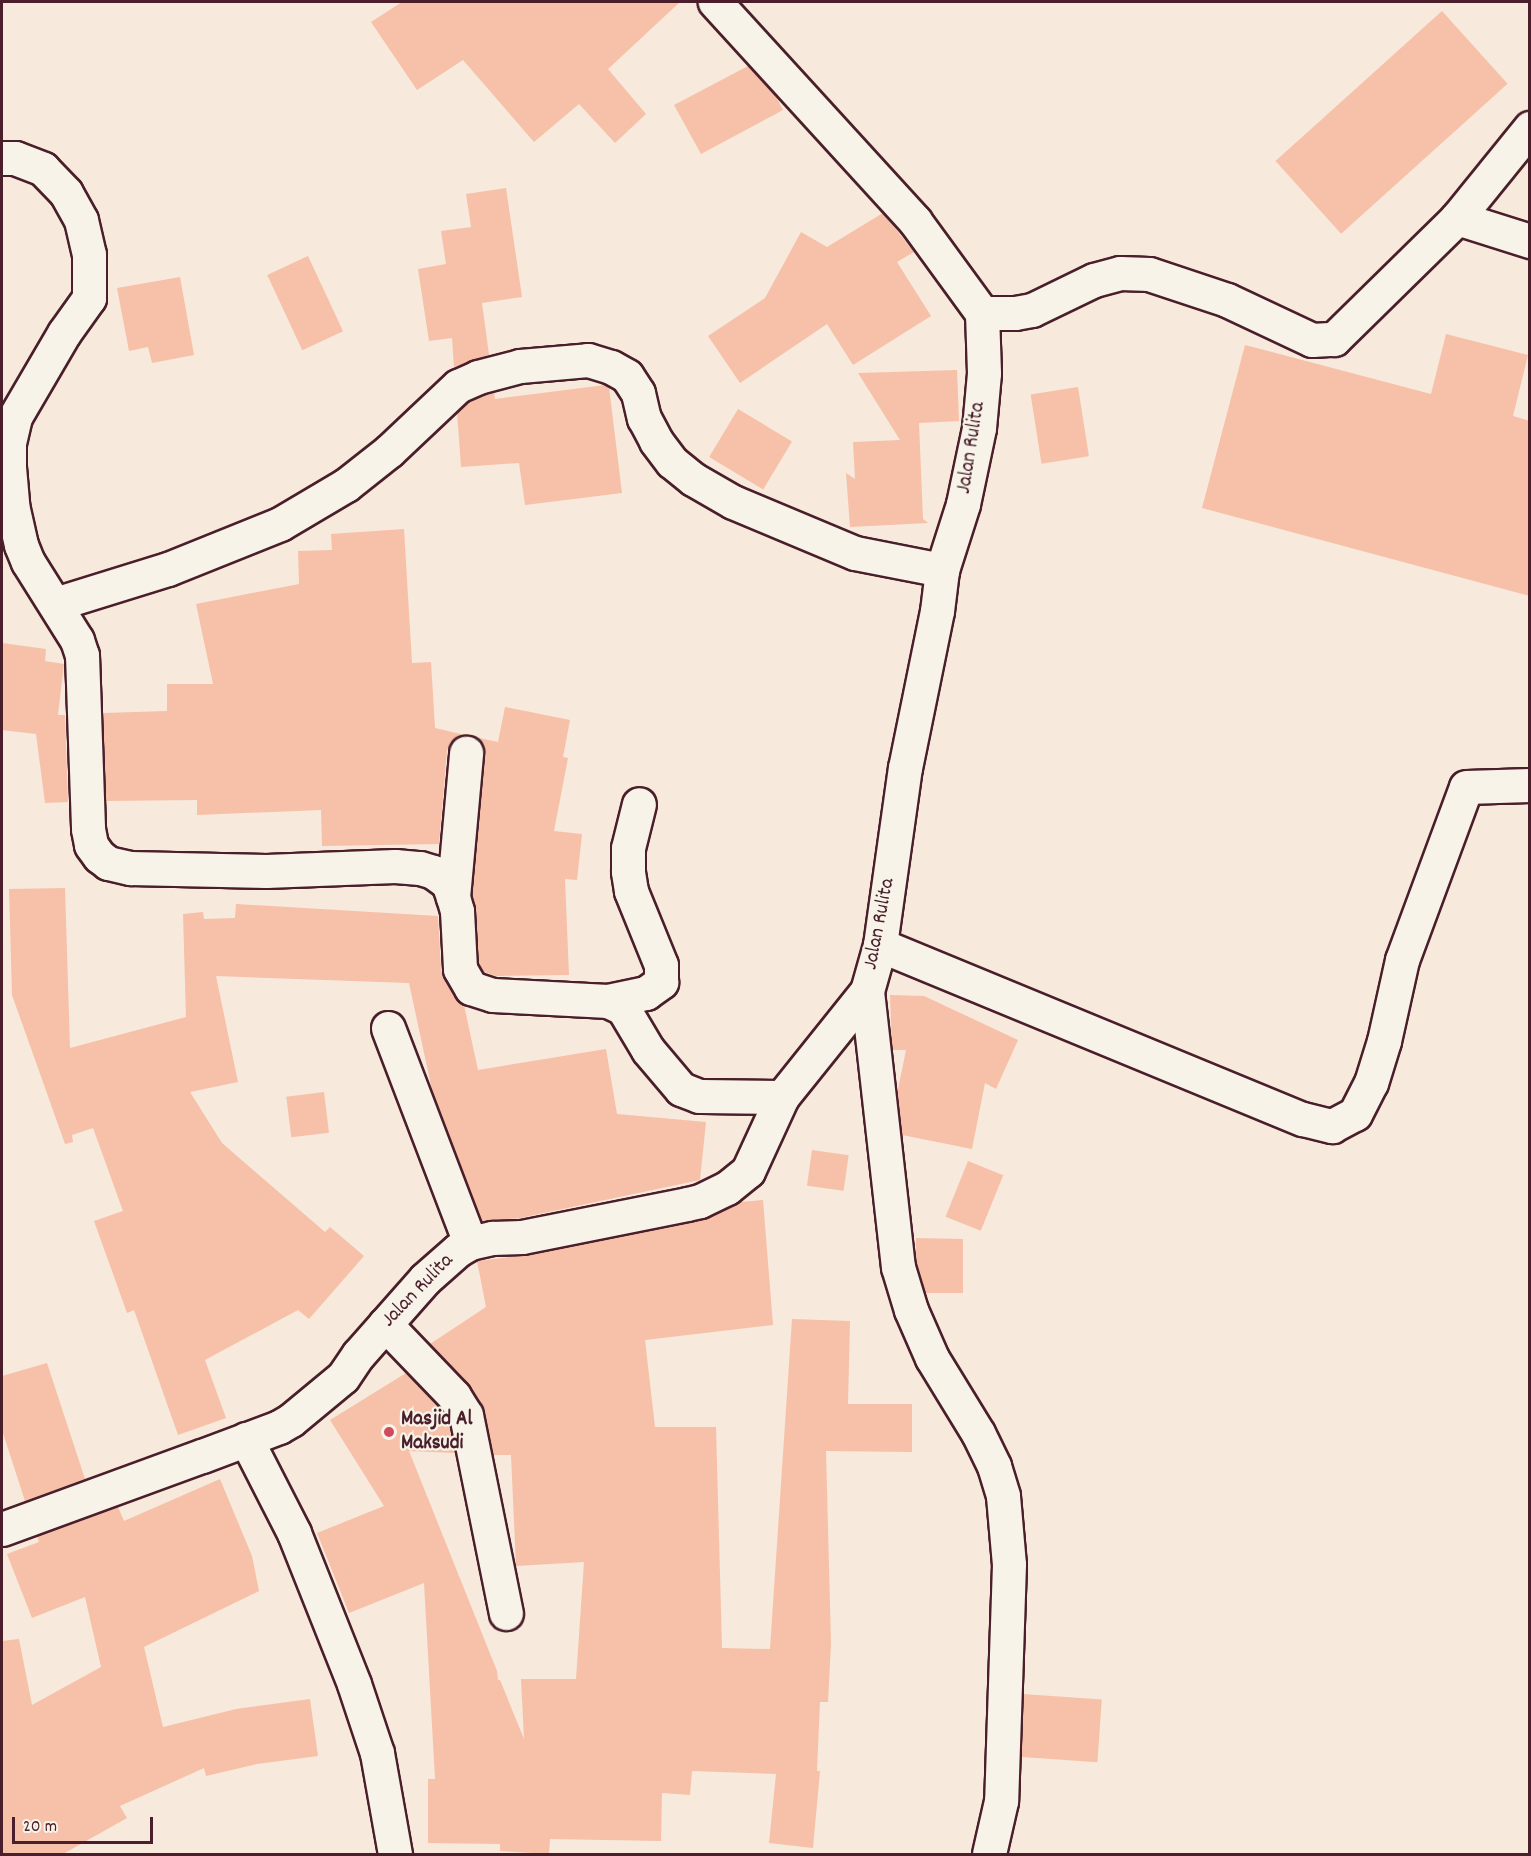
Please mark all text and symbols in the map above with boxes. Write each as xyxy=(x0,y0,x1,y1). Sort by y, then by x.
street label: Jalan Rulita xyxy=(952,400,992,496)
street label: Jalan Rulita xyxy=(859,876,901,972)
street label: Jalan Rulita xyxy=(377,1249,459,1333)
place label: Masjid Al Maksudi xyxy=(401,1407,472,1457)
marker: Masjid Al Maksudi xyxy=(382,1425,396,1439)
scale bar xyxy=(15,1805,156,1843)
text: 20 m xyxy=(23,1815,57,1840)

